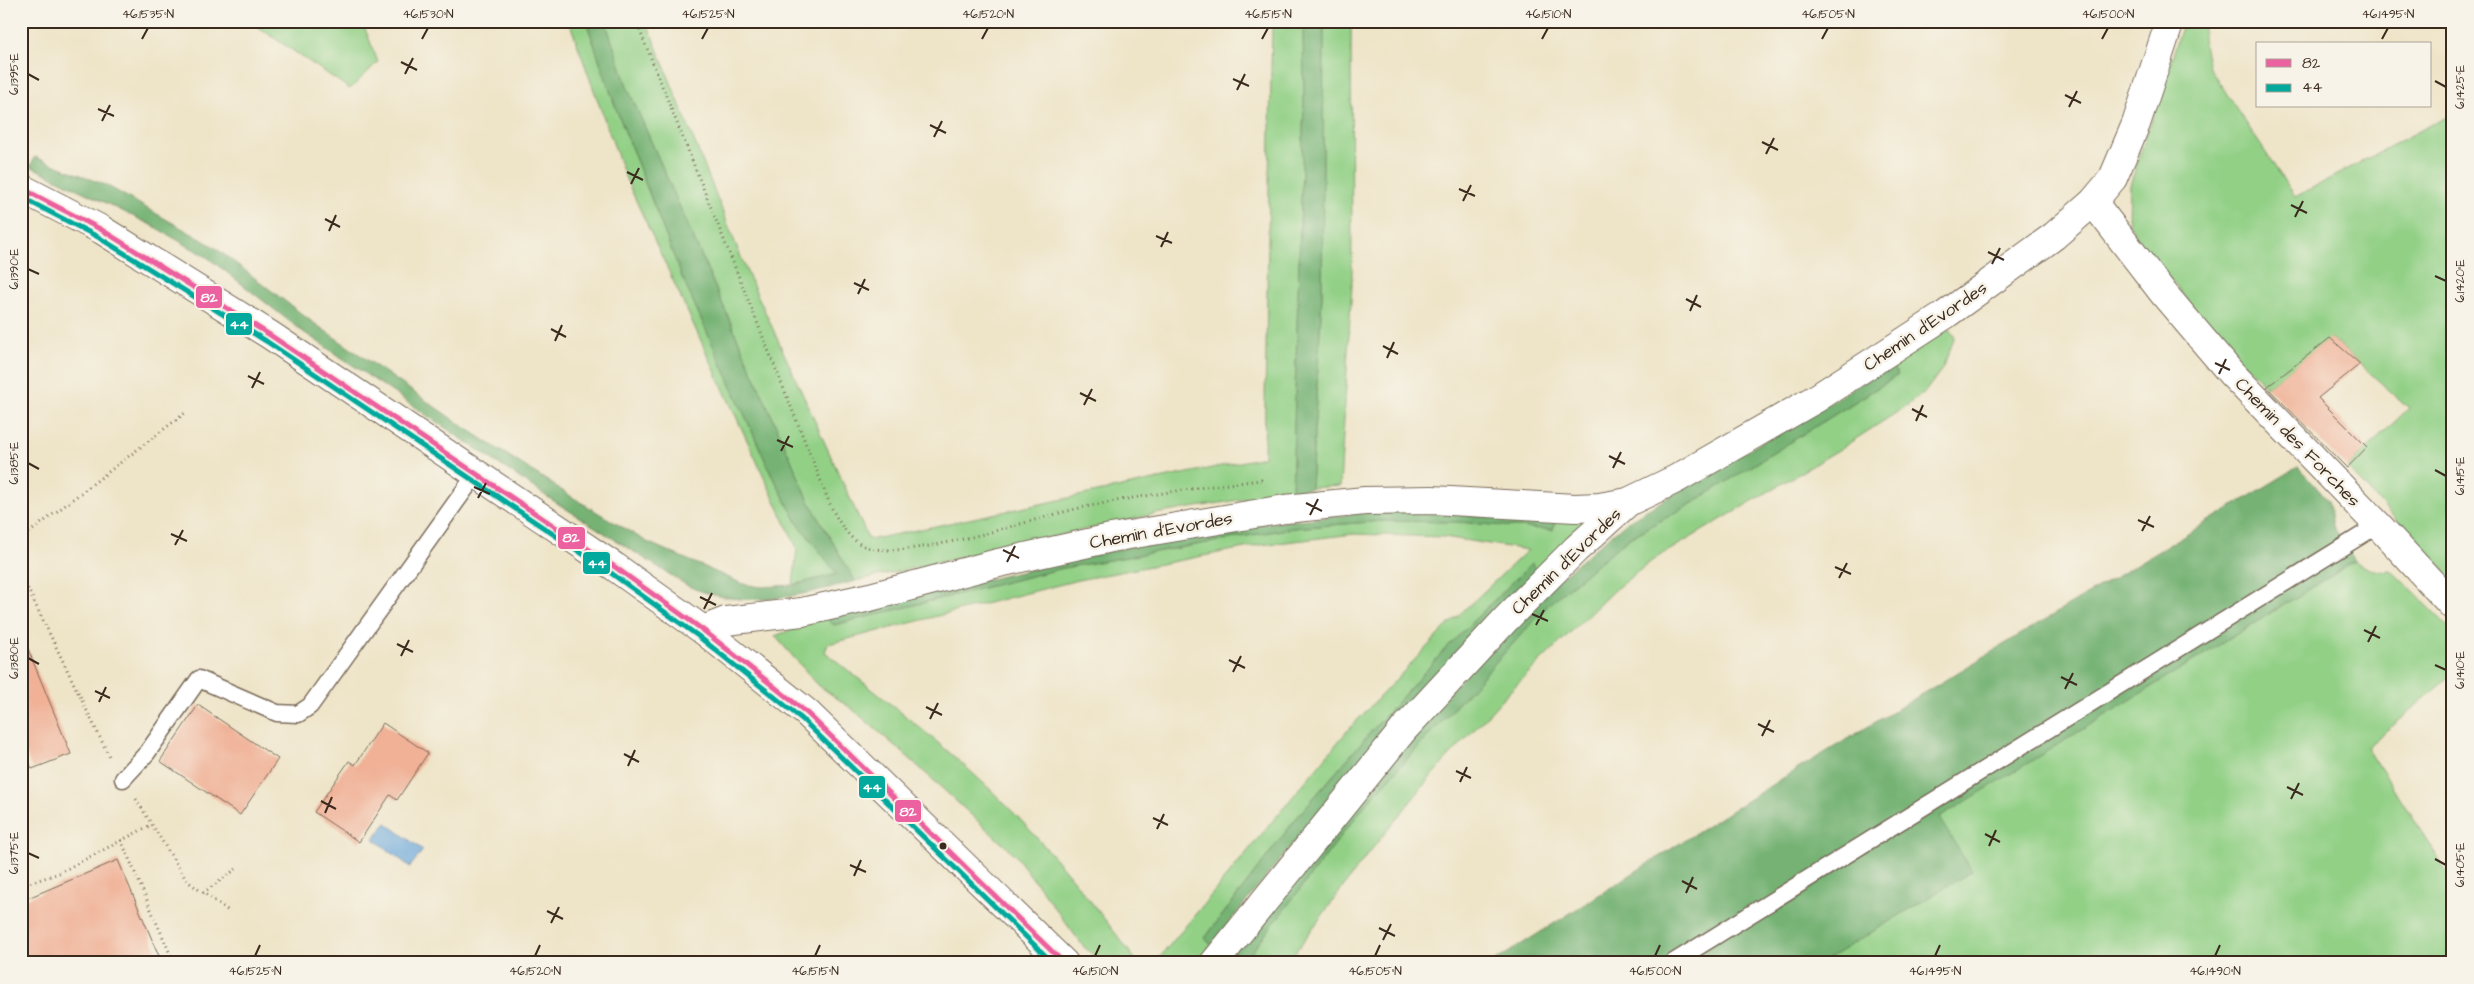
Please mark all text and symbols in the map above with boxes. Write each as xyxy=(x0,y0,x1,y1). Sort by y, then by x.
text: 46.1535°N xyxy=(122,6,175,23)
text: 46.1530°N xyxy=(402,6,454,23)
text: 46.1525°N xyxy=(682,6,735,23)
text: 46.1520°N xyxy=(962,6,1014,23)
text: 46.1515°N xyxy=(1244,6,1292,23)
text: 46.1510°N xyxy=(1525,6,1572,23)
text: 46.1505°N xyxy=(1801,6,1855,23)
text: 46.1500°N xyxy=(2082,6,2135,23)
text: 46.1495°N xyxy=(2362,6,2415,23)
legend xyxy=(2256,42,2432,108)
text: 6.1395°E xyxy=(6,53,23,95)
text: 82 xyxy=(2302,53,2321,74)
text: 6.1425°E xyxy=(2452,65,2469,109)
text: 44 xyxy=(2302,77,2322,98)
text: 6.1390°E xyxy=(6,249,23,290)
text: 6.1420°E xyxy=(2452,259,2469,303)
street label: Chemin d'Evordes xyxy=(1858,276,1992,377)
line badge: 82 xyxy=(195,285,223,309)
text: 82 xyxy=(200,288,219,308)
line badge: 44 xyxy=(225,312,253,336)
text: 44 xyxy=(229,315,249,335)
street label: Chemin des Forches xyxy=(2229,372,2366,513)
text: 6.1385°E xyxy=(6,442,23,484)
text: 6.1415°E xyxy=(2452,457,2469,495)
street label: Chemin d'Evordes xyxy=(1506,502,1627,621)
street label: Chemin d'Evordes xyxy=(1088,506,1234,555)
line badge: 82 xyxy=(557,526,586,550)
text: 82 xyxy=(562,528,581,548)
line badge: 44 xyxy=(582,551,611,575)
text: 44 xyxy=(587,554,607,574)
text: 6.1380°E xyxy=(6,637,23,679)
text: 6.1410°E xyxy=(2452,651,2469,689)
line badge: 44 xyxy=(858,775,886,799)
text: 44 xyxy=(862,778,882,798)
line badge: 82 xyxy=(894,799,922,823)
text: 82 xyxy=(899,802,918,822)
text: 6.1375°E xyxy=(6,832,23,874)
unlabelled marker xyxy=(938,841,948,851)
text: 6.1405°E xyxy=(2452,843,2469,887)
text: 46.1525°N xyxy=(229,963,282,980)
text: 46.1520°N xyxy=(509,963,561,980)
text: 46.1515°N xyxy=(791,963,839,980)
text: 46.1510°N xyxy=(1072,963,1119,980)
text: 46.1505°N xyxy=(1348,963,1402,980)
text: 46.1500°N xyxy=(1629,963,1682,980)
text: 46.1495°N xyxy=(1909,963,1962,980)
text: 46.1490°N xyxy=(2189,963,2241,980)

